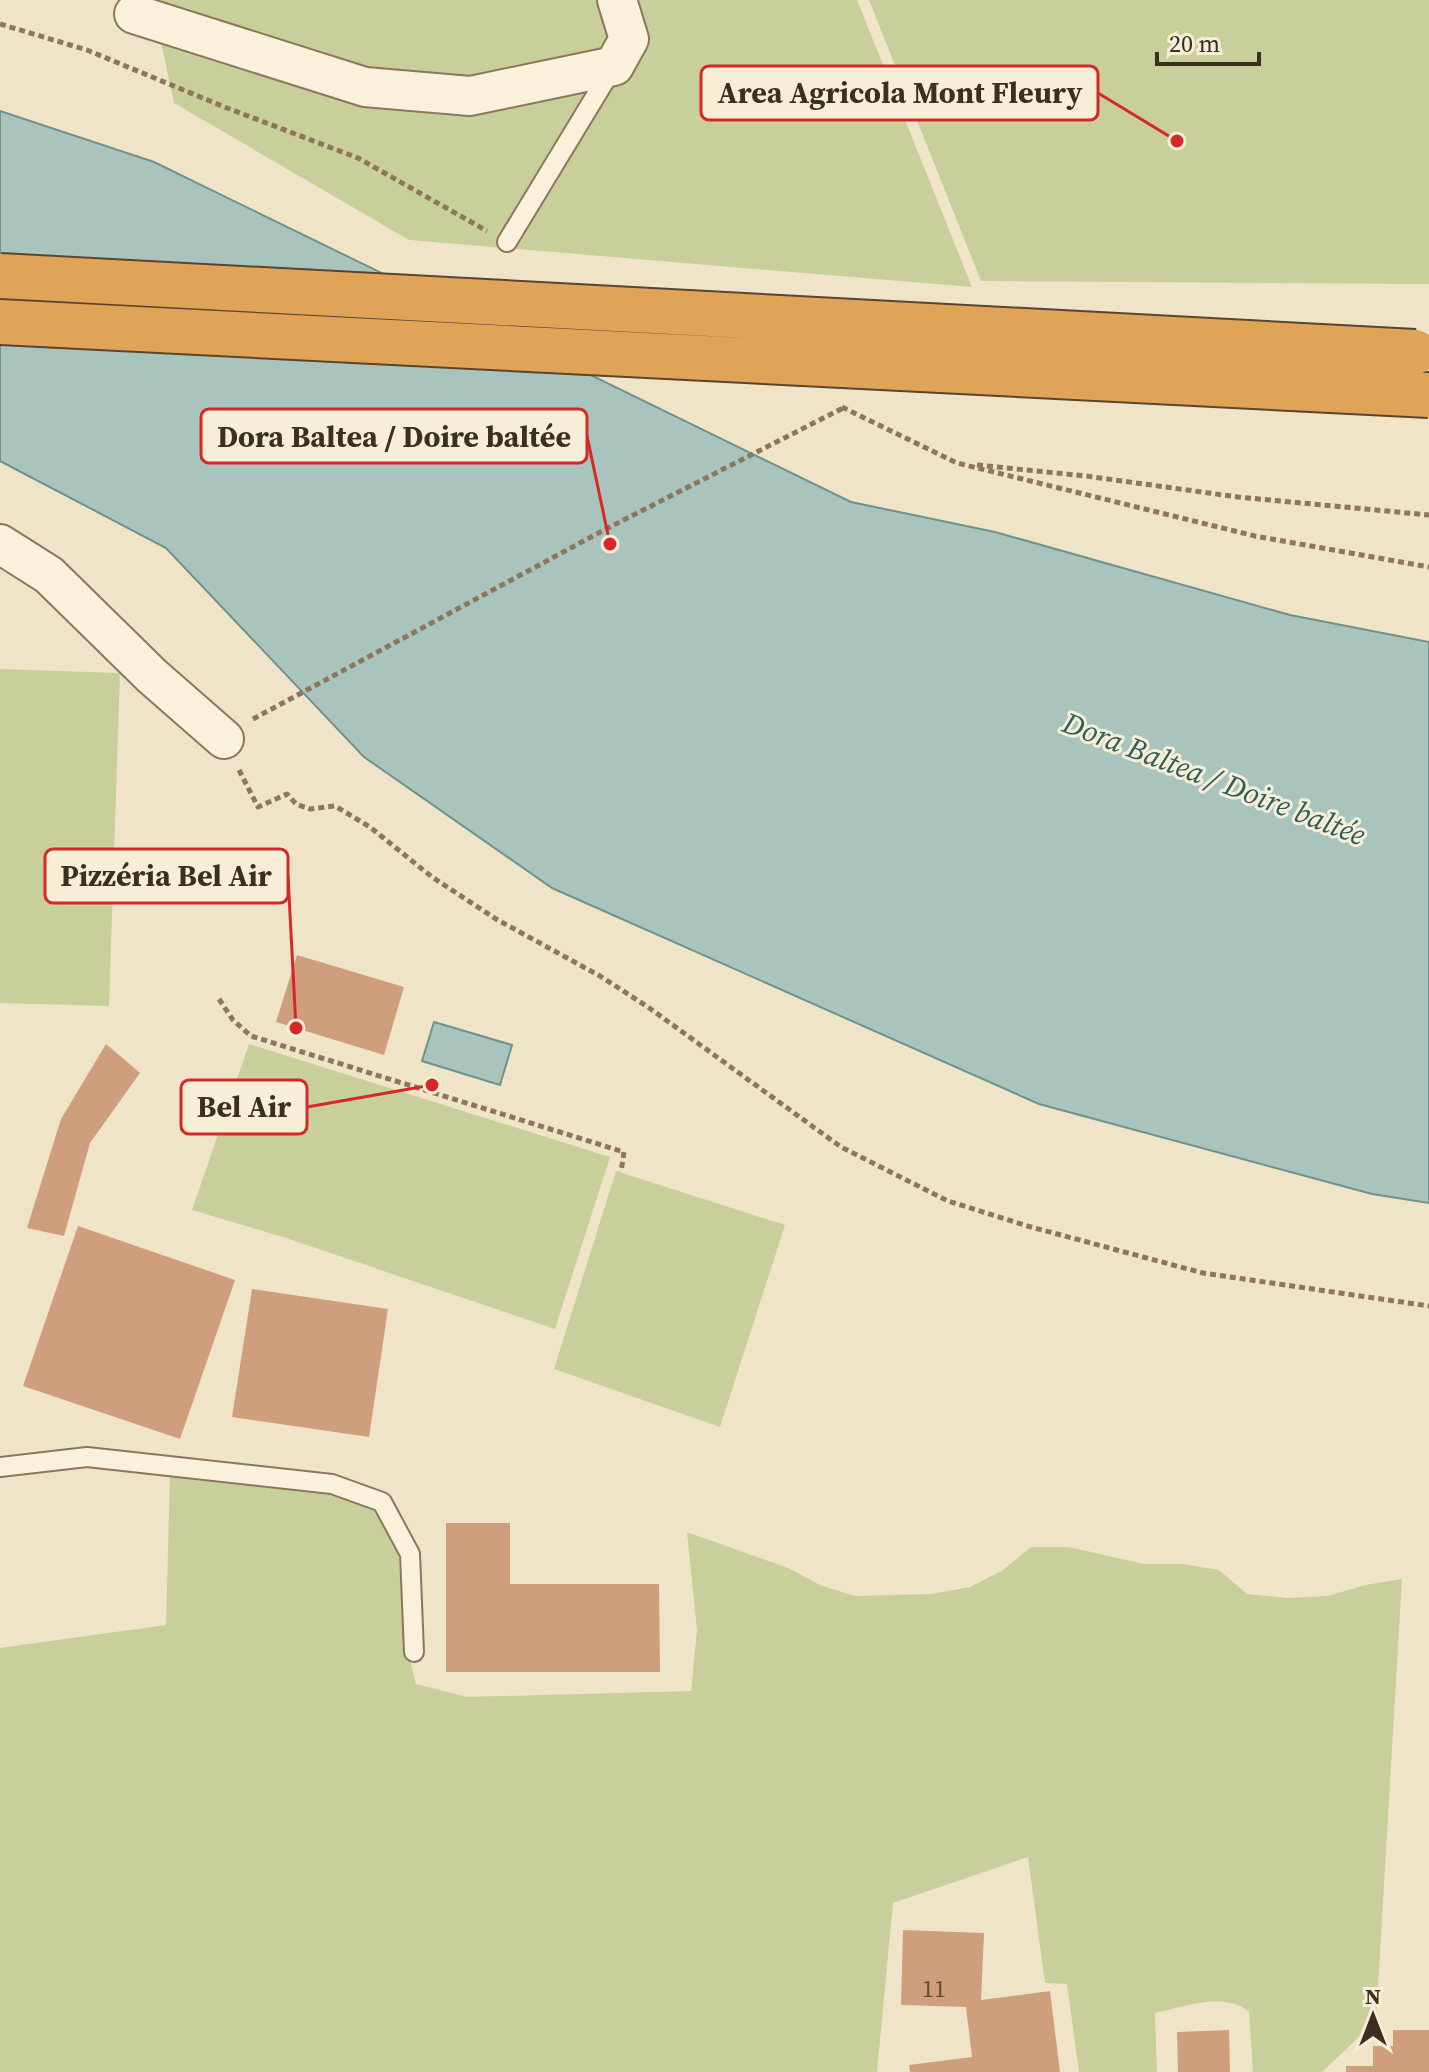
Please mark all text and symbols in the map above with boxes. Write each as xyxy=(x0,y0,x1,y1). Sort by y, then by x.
scale bar xyxy=(1157,16,1259,66)
text: 20 m xyxy=(1169,27,1220,60)
callout: Area Agricola Mont Fleury xyxy=(701,66,1098,120)
text: Area Agricola Mont Fleury xyxy=(718,72,1082,113)
callout: Dora Baltea / Doire baltée xyxy=(201,409,587,463)
text: Dora Baltea / Doire baltée xyxy=(217,416,571,457)
water label: Dora Baltea / Doire baltée xyxy=(1056,702,1371,855)
callout: Pizzéria Bel Air xyxy=(45,849,288,903)
text: Pizzéria Bel Air xyxy=(60,855,272,896)
callout: Bel Air xyxy=(181,1080,307,1134)
text: Bel Air xyxy=(197,1086,291,1127)
house number: 11 xyxy=(922,1972,946,2005)
north arrow xyxy=(1333,1976,1413,2056)
text: N xyxy=(1365,1981,1381,2011)

